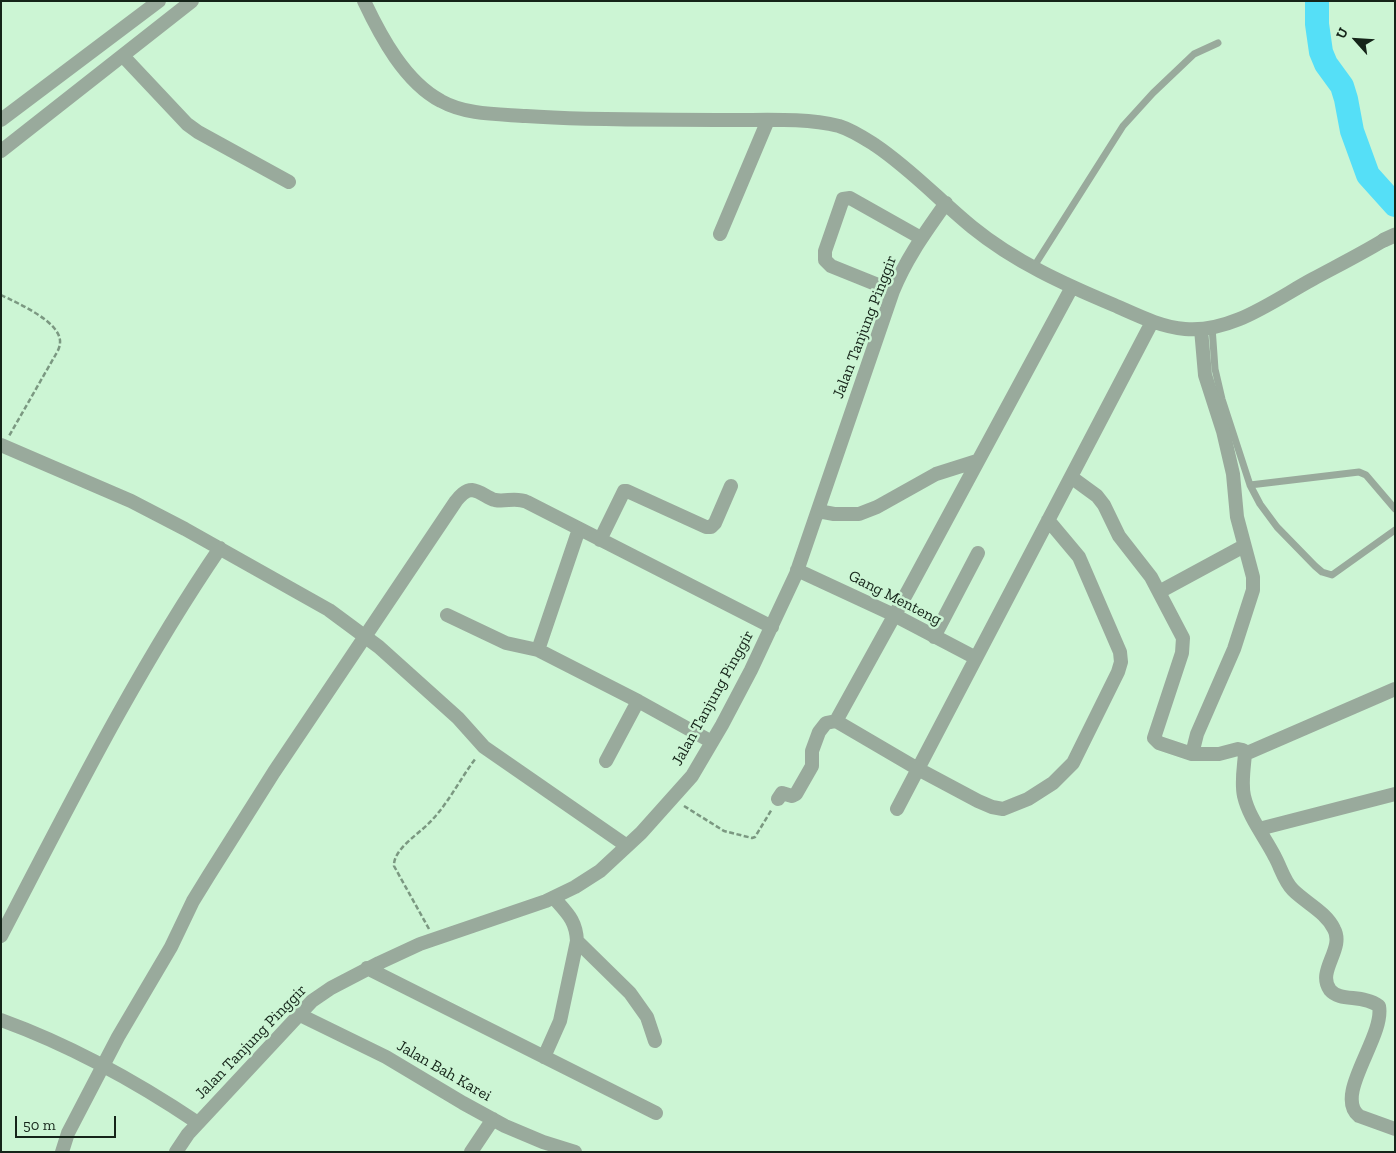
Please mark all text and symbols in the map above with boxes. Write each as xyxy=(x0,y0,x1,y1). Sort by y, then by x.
north arrow xyxy=(1331,15,1381,65)
text: U xyxy=(1332,25,1352,41)
street label: Jalan Tanjung Pinggir xyxy=(829,253,901,401)
street label: Gang Menteng xyxy=(845,566,945,630)
street label: Jalan Tanjung Pinggir xyxy=(668,627,758,769)
street label: Jalan Tanjung Pinggir xyxy=(191,981,311,1103)
street label: Jalan Bah Karei xyxy=(393,1036,495,1106)
scale bar xyxy=(18,1106,119,1138)
text: 50 m xyxy=(23,1116,56,1134)

